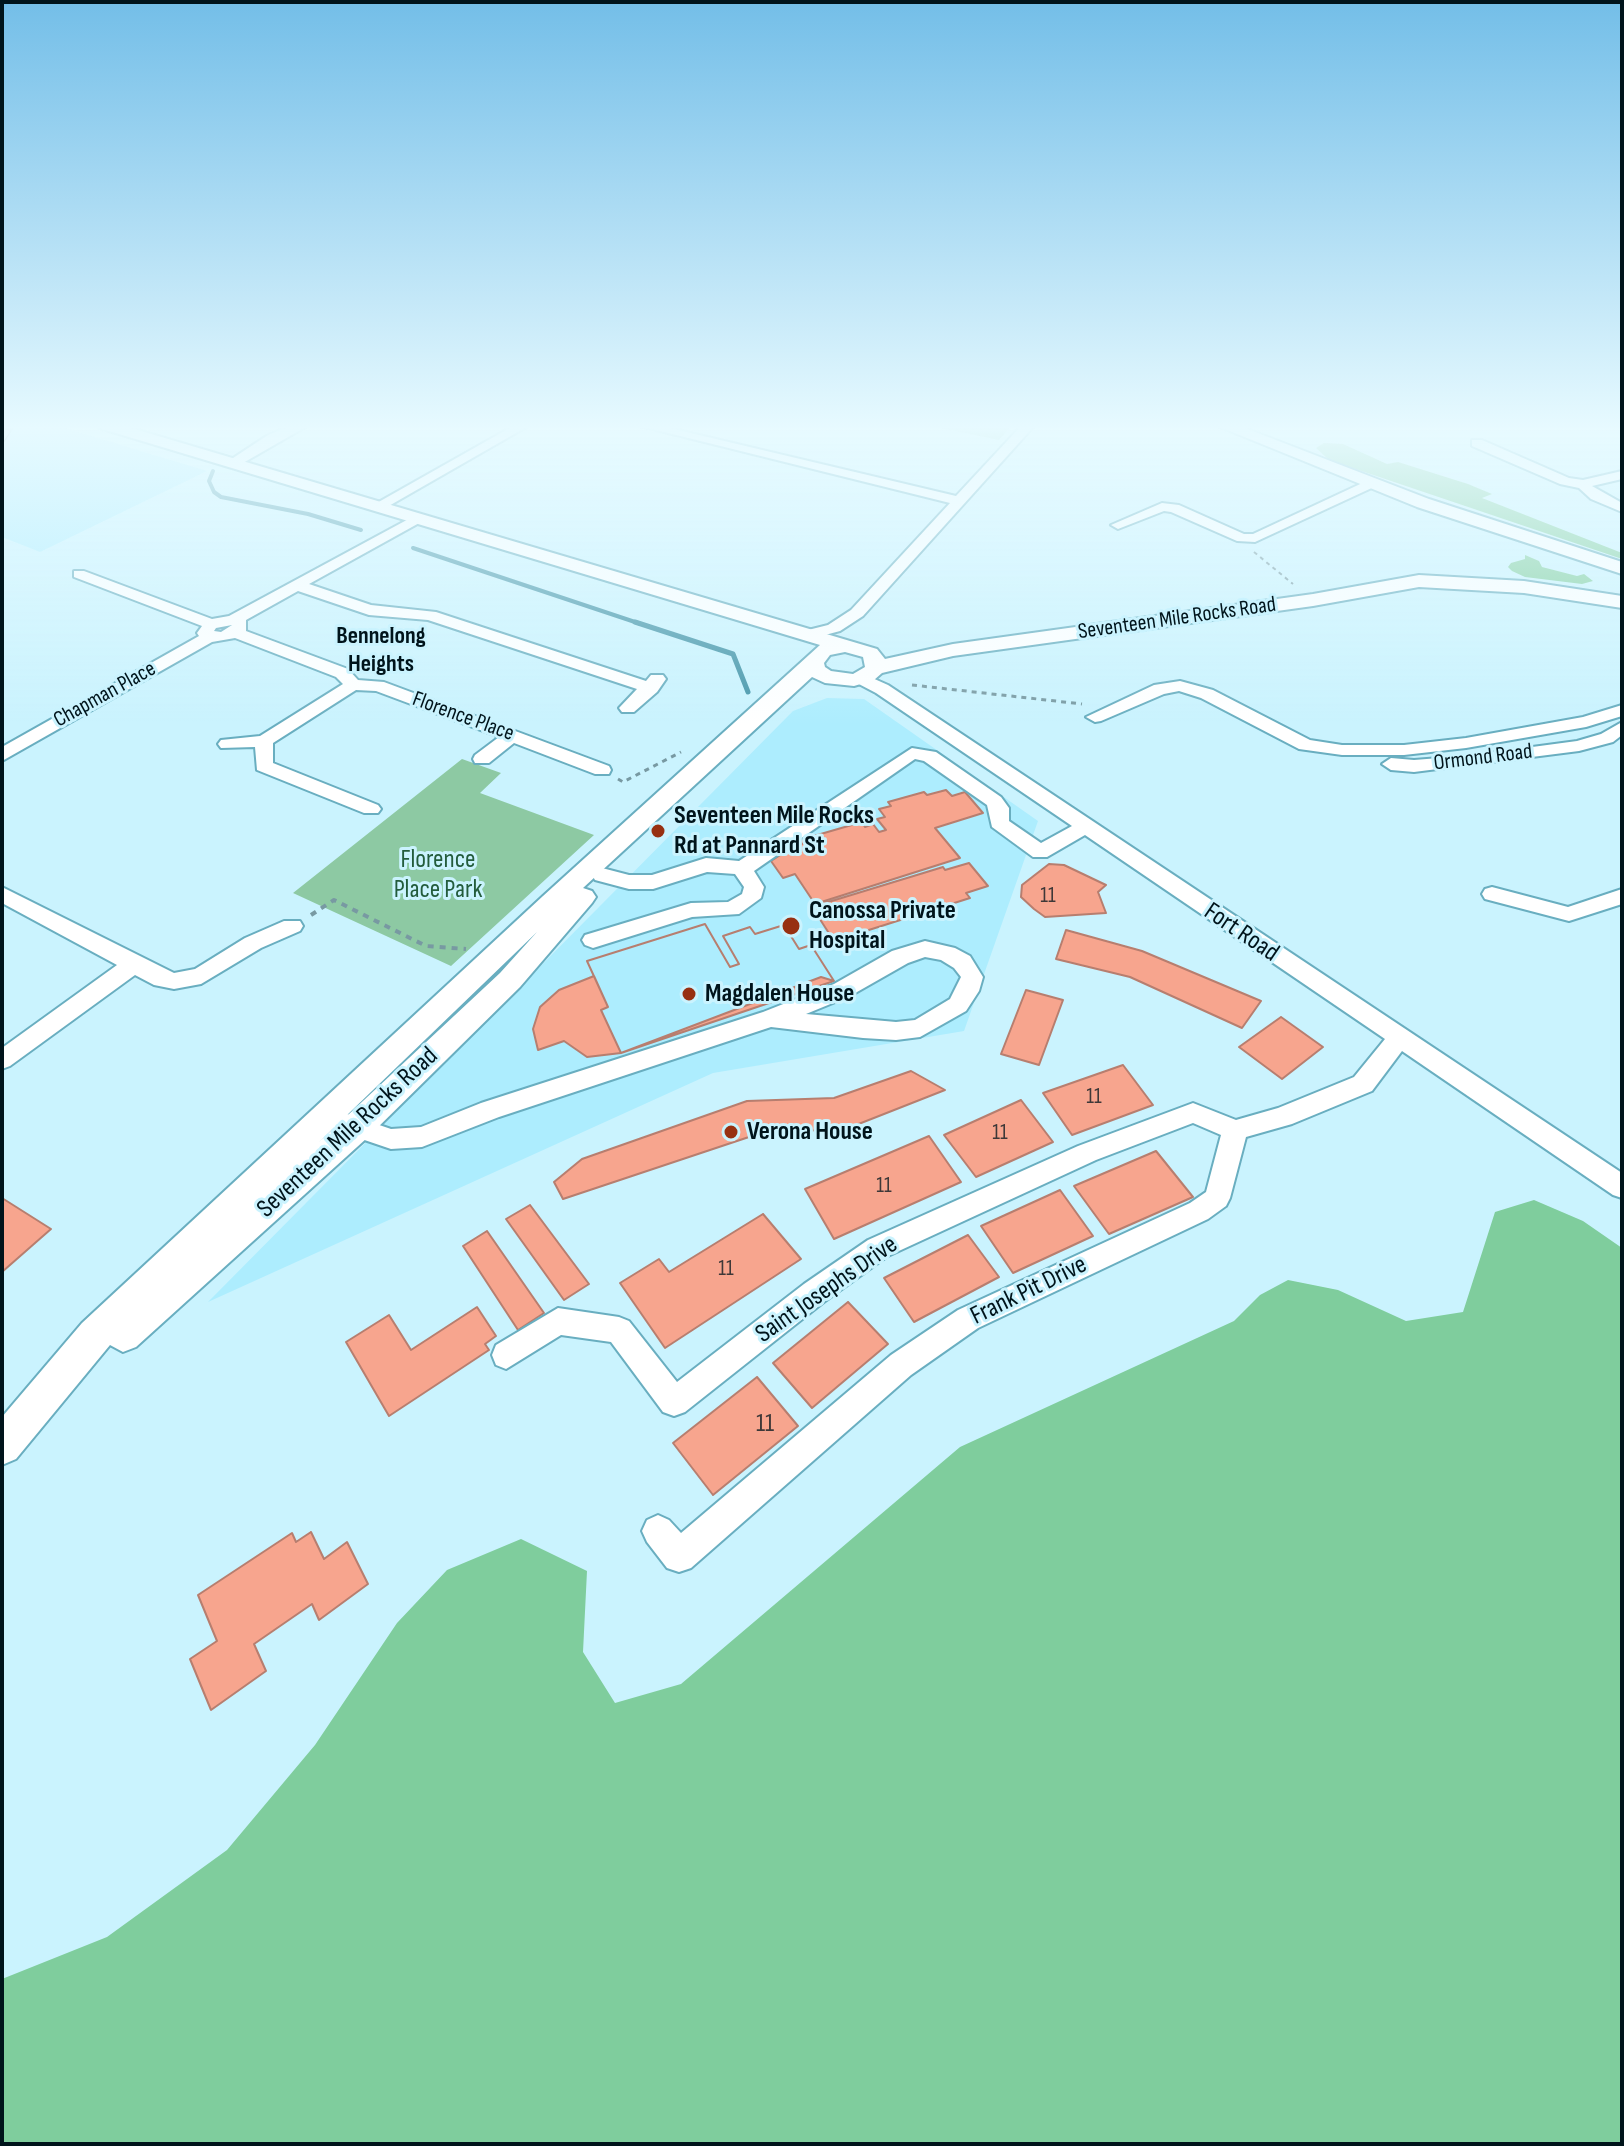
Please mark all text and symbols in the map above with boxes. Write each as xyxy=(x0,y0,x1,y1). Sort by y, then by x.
street label: Seventeen Mile Rocks Road xyxy=(1076,592,1278,646)
district label: Bennelong Heights xyxy=(336,623,426,679)
street label: Chapman Place xyxy=(49,656,161,734)
street label: Florence Place xyxy=(409,686,517,748)
street label: Ormond Road xyxy=(1432,739,1534,777)
place label: Seventeen Mile Rocks Rd at Pannard St xyxy=(674,800,874,862)
marker: Seventeen Mile Rocks Rd at Pannard St xyxy=(649,822,667,840)
park label: Florence Place Park xyxy=(394,844,482,906)
house number: 11 xyxy=(1040,883,1056,909)
place label: Canossa Private Hospital xyxy=(809,895,956,956)
street label: Fort Road xyxy=(1198,897,1284,969)
marker: Canossa Private Hospital xyxy=(780,915,802,937)
place label: Magdalen House xyxy=(705,978,854,1010)
marker: Magdalen House xyxy=(680,985,698,1003)
street label: Seventeen Mile Rocks Road xyxy=(251,1041,445,1225)
house number: 11 xyxy=(1086,1084,1102,1110)
place label: Verona House xyxy=(747,1116,873,1148)
house number: 11 xyxy=(992,1120,1008,1146)
marker: Verona House xyxy=(722,1123,740,1141)
house number: 11 xyxy=(876,1173,892,1199)
street label: Saint Josephs Drive xyxy=(750,1230,904,1350)
street label: Frank Pit Drive xyxy=(966,1250,1092,1332)
house number: 11 xyxy=(718,1256,734,1282)
house number: 11 xyxy=(756,1408,774,1440)

